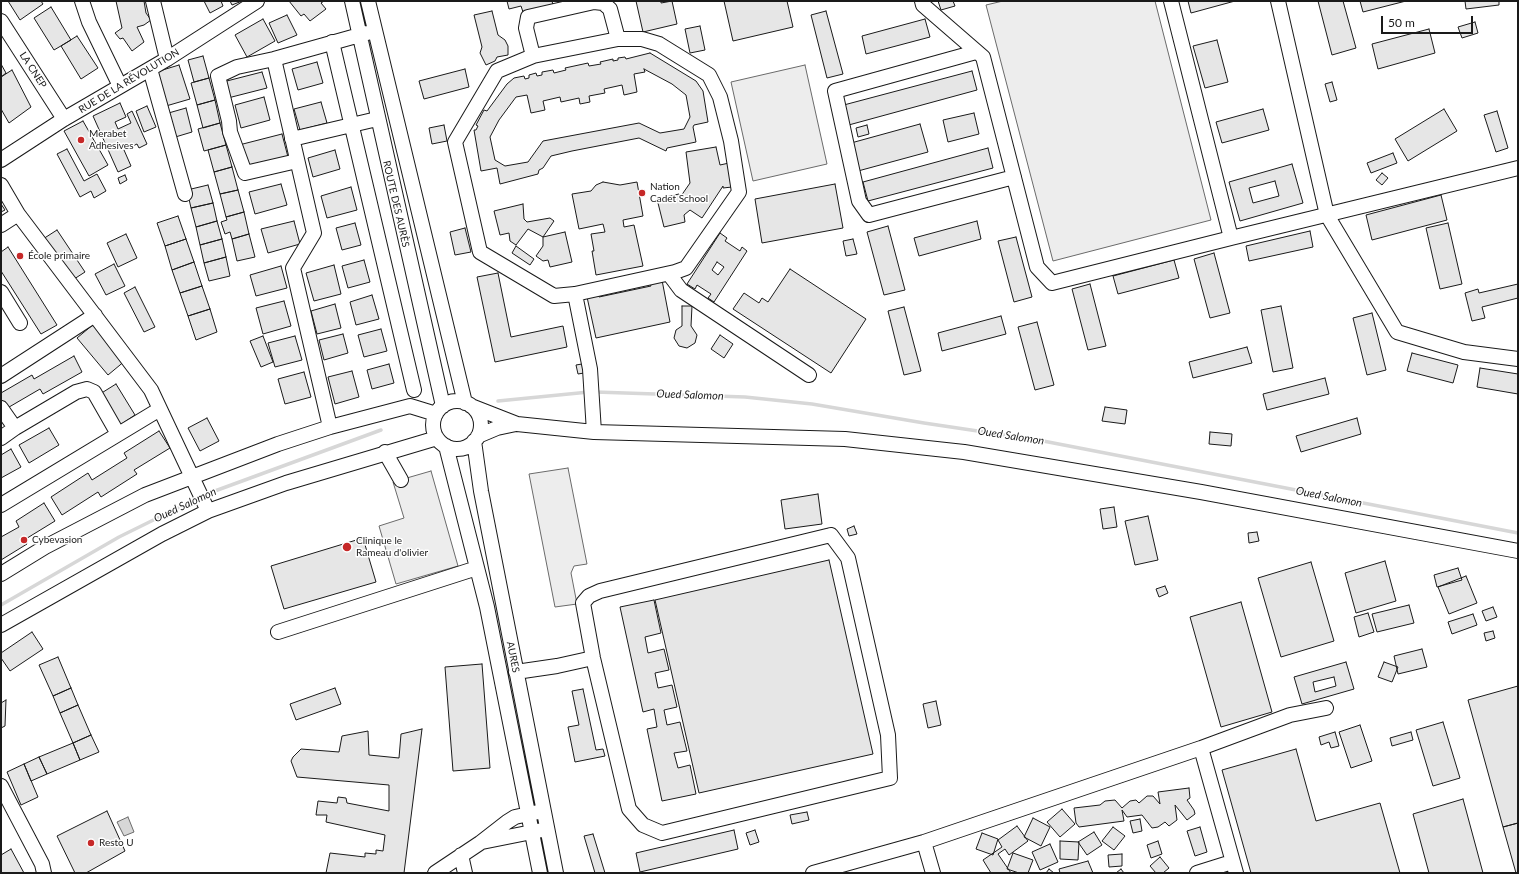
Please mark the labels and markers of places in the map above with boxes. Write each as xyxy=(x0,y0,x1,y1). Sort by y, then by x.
place label: Merabet Adhesives xyxy=(89,128,133,152)
marker: Merabet Adhesives xyxy=(76,135,86,145)
place label: Nation Cadet School xyxy=(650,181,708,204)
marker: Nation Cadet School xyxy=(637,188,647,198)
place label: École primaire xyxy=(28,250,90,262)
marker: École primaire xyxy=(15,251,25,261)
place label: Cybevasion xyxy=(32,534,82,546)
marker: Cybevasion xyxy=(19,535,29,545)
place label: Clinique le Rameau d'olivier xyxy=(356,535,428,558)
marker: Clinique le Rameau d'olivier xyxy=(341,541,353,553)
place label: Resto U xyxy=(99,837,134,849)
marker: Resto U xyxy=(86,838,96,848)

